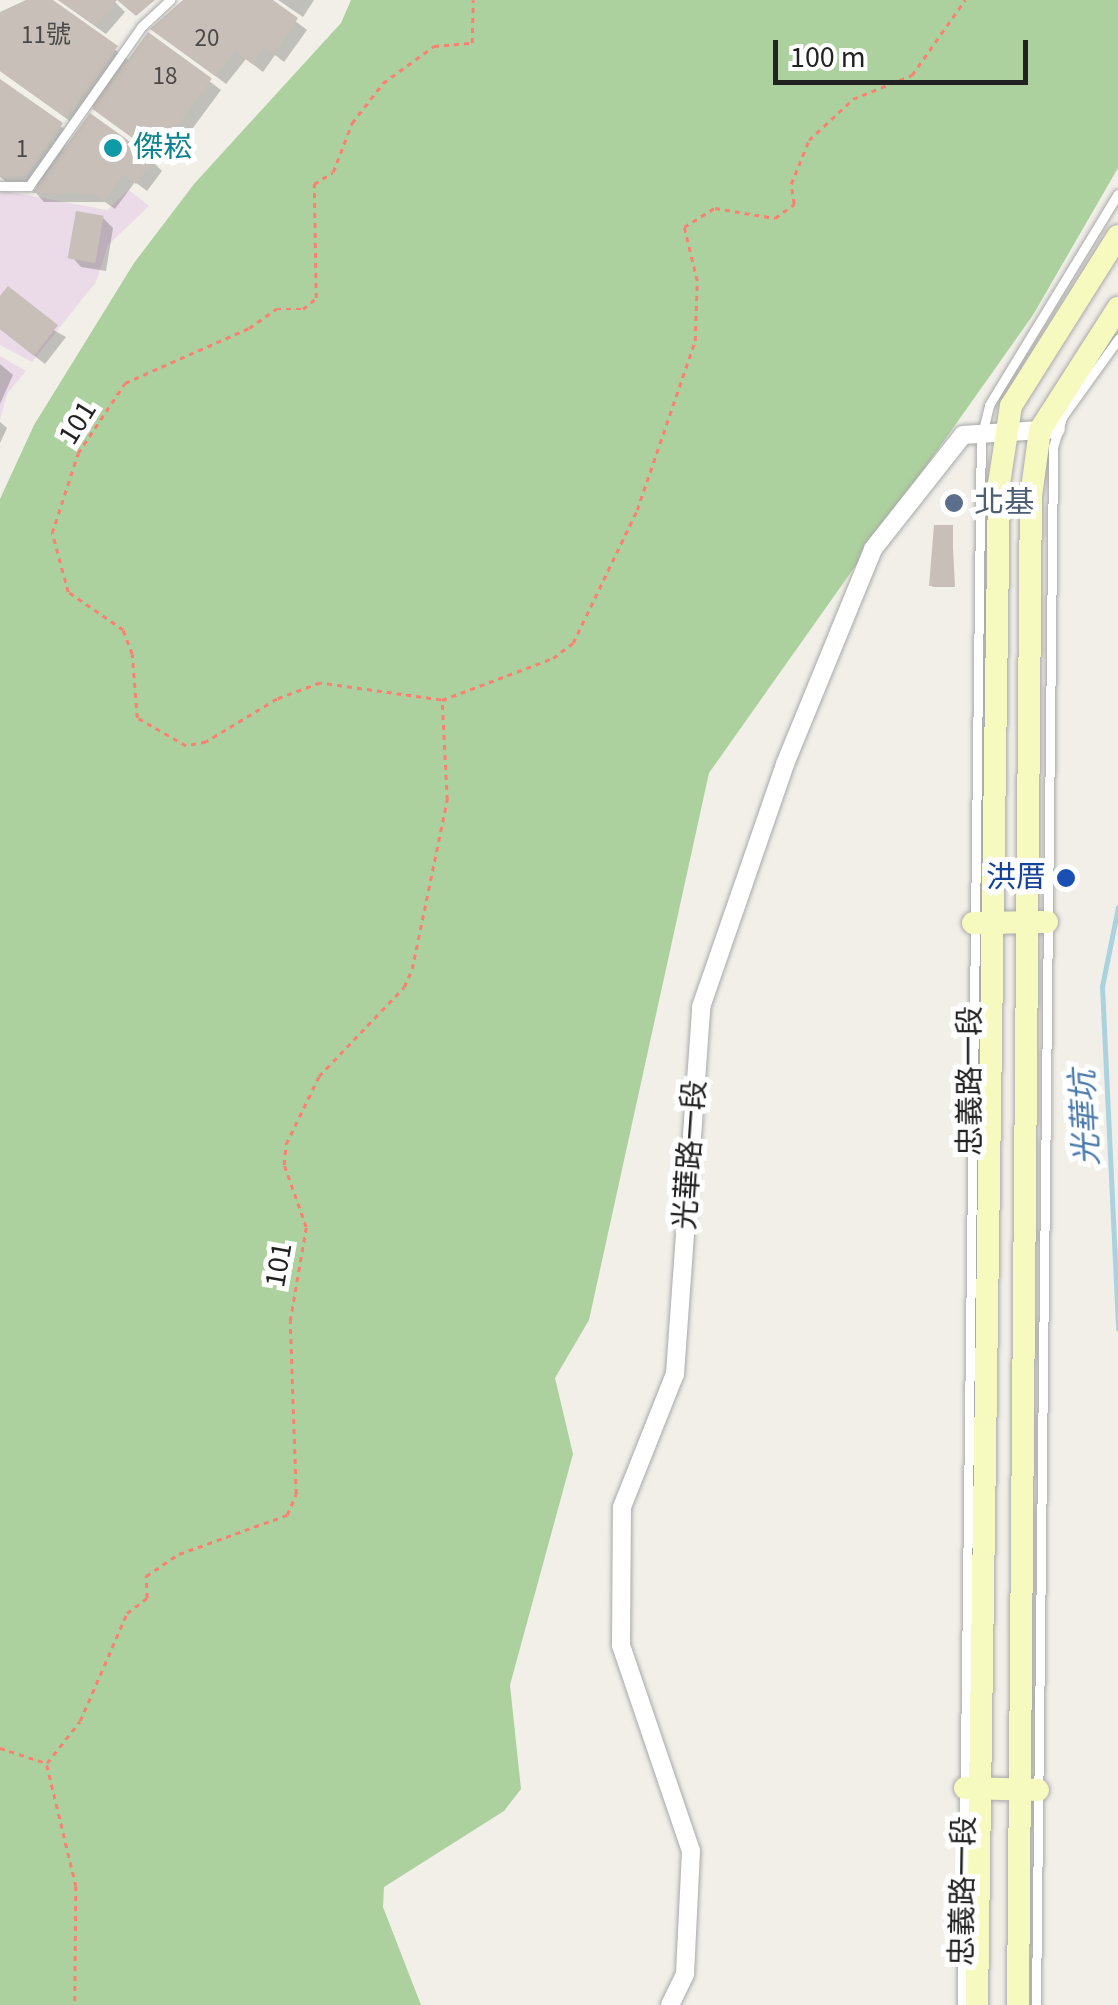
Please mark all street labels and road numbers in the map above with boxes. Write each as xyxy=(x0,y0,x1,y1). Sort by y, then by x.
street label: 101 xyxy=(51,394,105,452)
street label: 忠義路一段 xyxy=(953,1006,989,1156)
street label: 光華路一段 xyxy=(668,1079,714,1231)
street label: 101 xyxy=(257,1240,301,1290)
street label: 忠義路一段 xyxy=(945,1816,983,1966)

